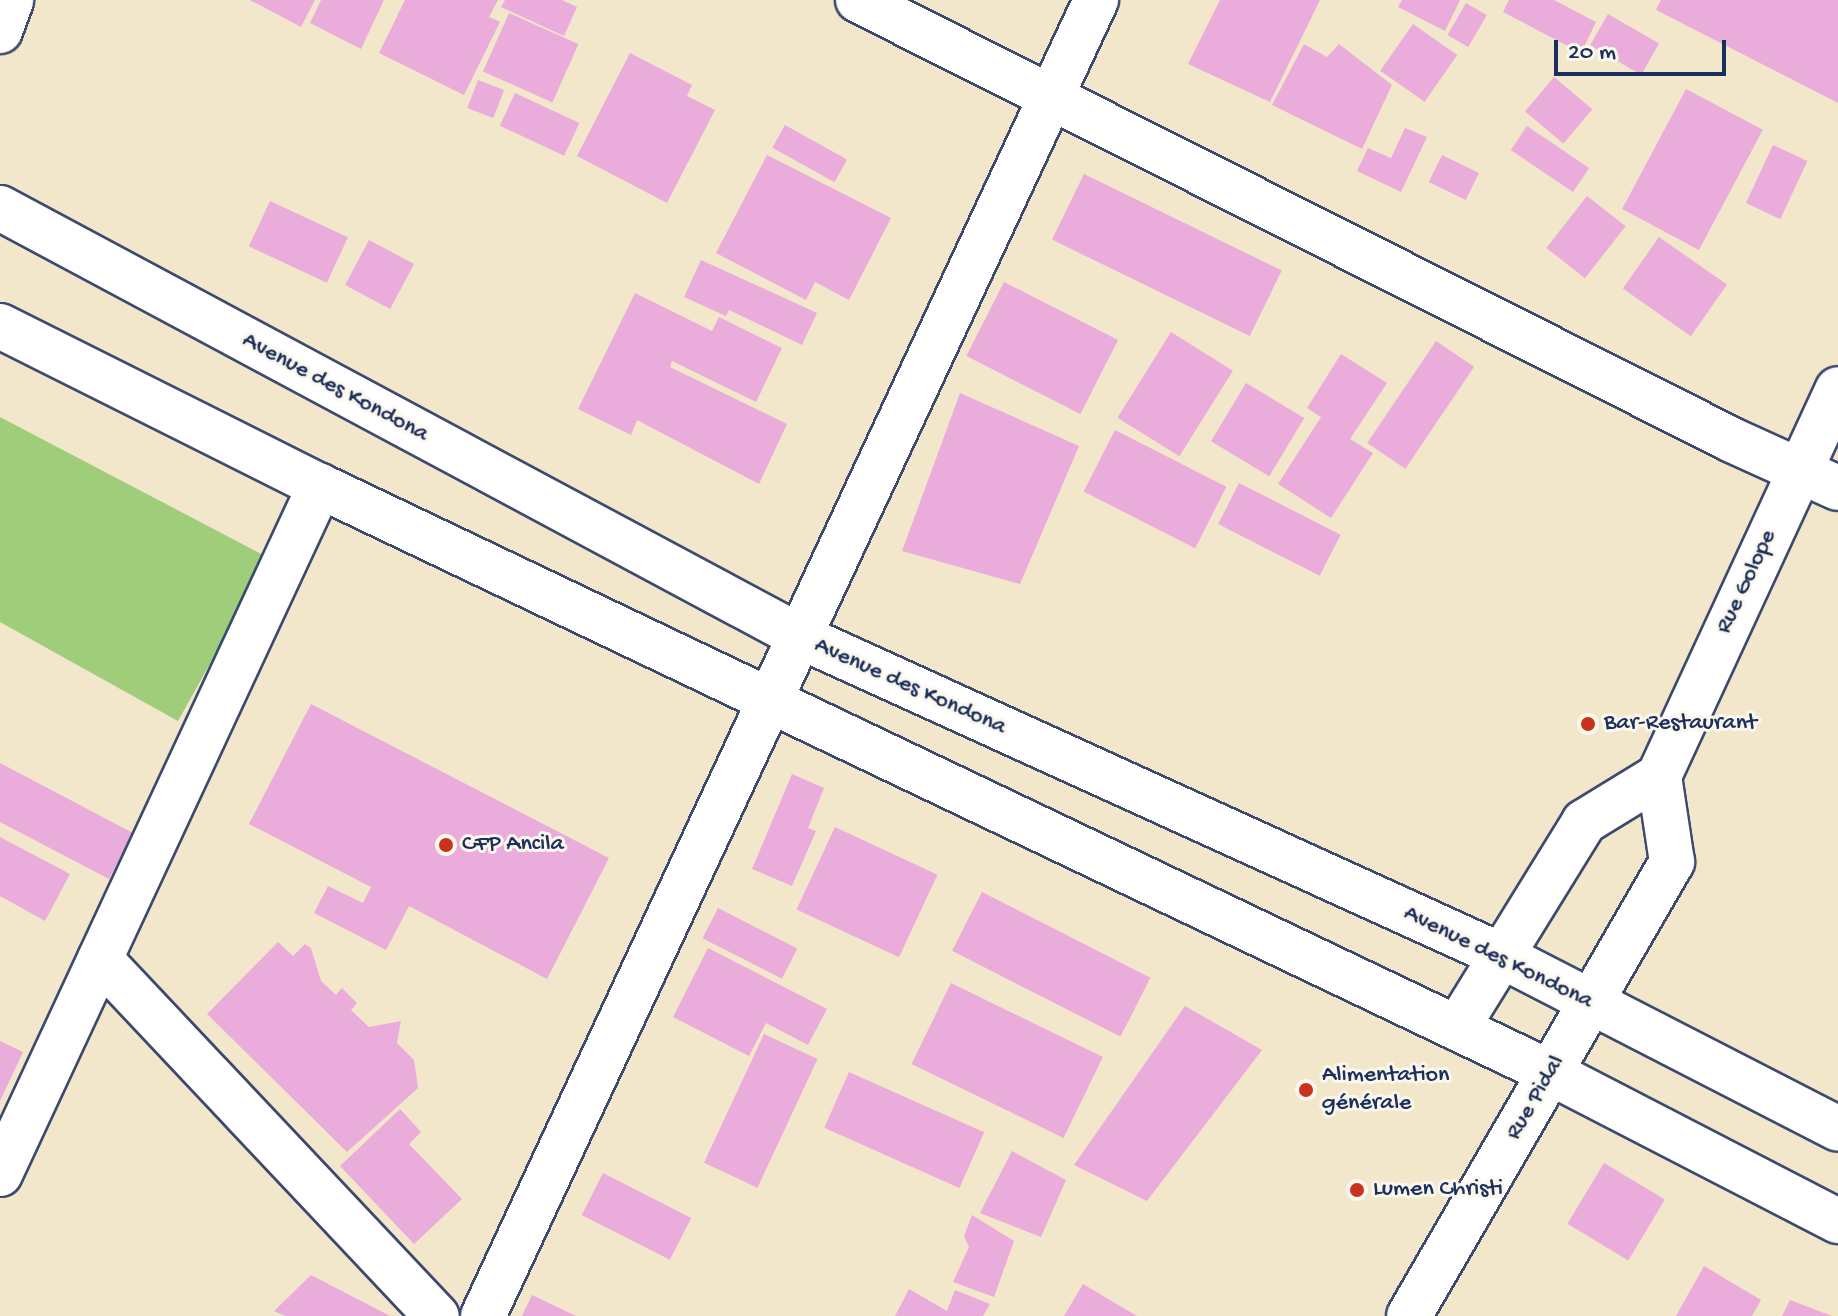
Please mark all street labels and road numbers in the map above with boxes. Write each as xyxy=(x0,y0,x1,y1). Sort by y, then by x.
street label: Avenue des Kondona xyxy=(237,327,433,449)
street label: Rue Golope xyxy=(1710,525,1784,639)
street label: Avenue des Kondona xyxy=(810,632,1010,742)
street label: Avenue des Kondona xyxy=(1399,900,1597,1016)
street label: Rue Pidal xyxy=(1500,1051,1572,1145)

